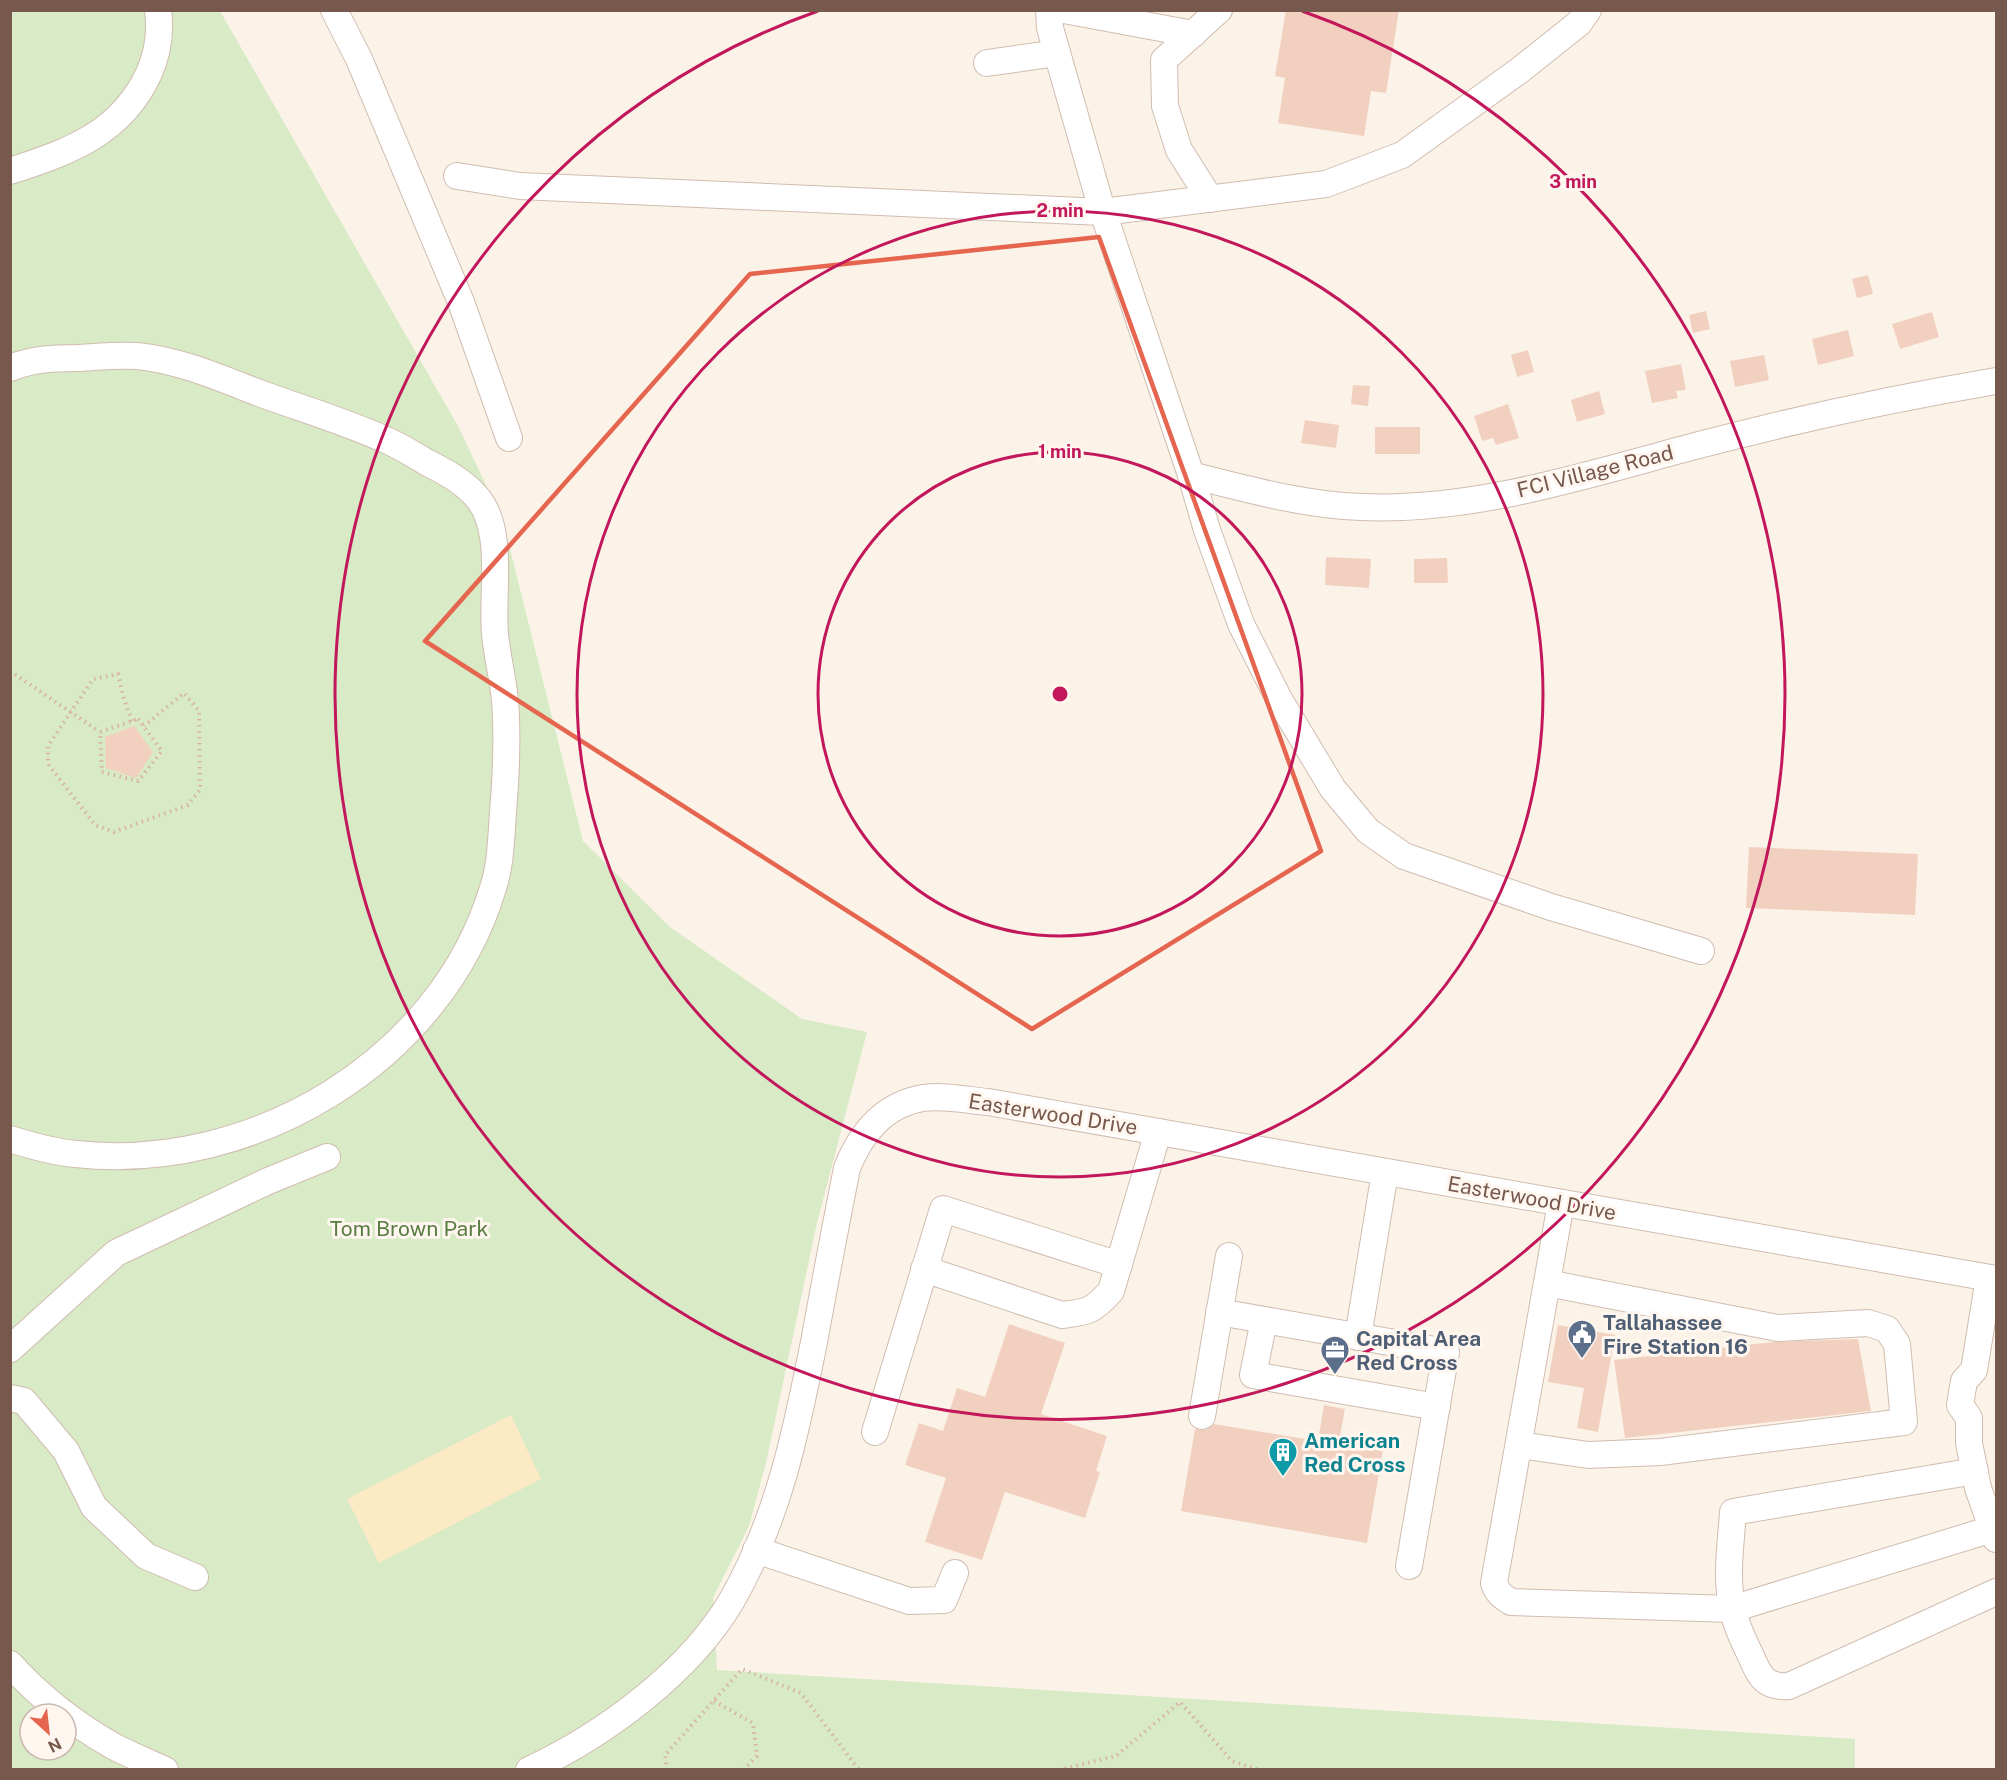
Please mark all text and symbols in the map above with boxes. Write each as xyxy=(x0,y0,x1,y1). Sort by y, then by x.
text: 3 min xyxy=(1549,171,1597,192)
text: 2 min xyxy=(1036,200,1084,221)
street label: FCI Village Road xyxy=(1514,439,1676,503)
text: 1 min xyxy=(1038,441,1082,462)
centre of rings xyxy=(1050,684,1070,704)
street label: Easterwood Drive xyxy=(967,1088,1139,1140)
street label: Easterwood Drive xyxy=(1446,1171,1618,1225)
park label: Tom Brown Park xyxy=(330,1216,488,1241)
place label: Tallahassee Fire Station 16 xyxy=(1603,1310,1748,1359)
public building icon: Tallahassee Fire Station 16 xyxy=(1566,1318,1598,1360)
place label: Capital Area Red Cross xyxy=(1356,1326,1481,1375)
office icon: Capital Area Red Cross xyxy=(1319,1334,1351,1376)
place label: American Red Cross xyxy=(1304,1428,1406,1477)
building icon: American Red Cross xyxy=(1267,1436,1299,1478)
north arrow xyxy=(18,1702,78,1762)
text: N xyxy=(45,1734,64,1756)

